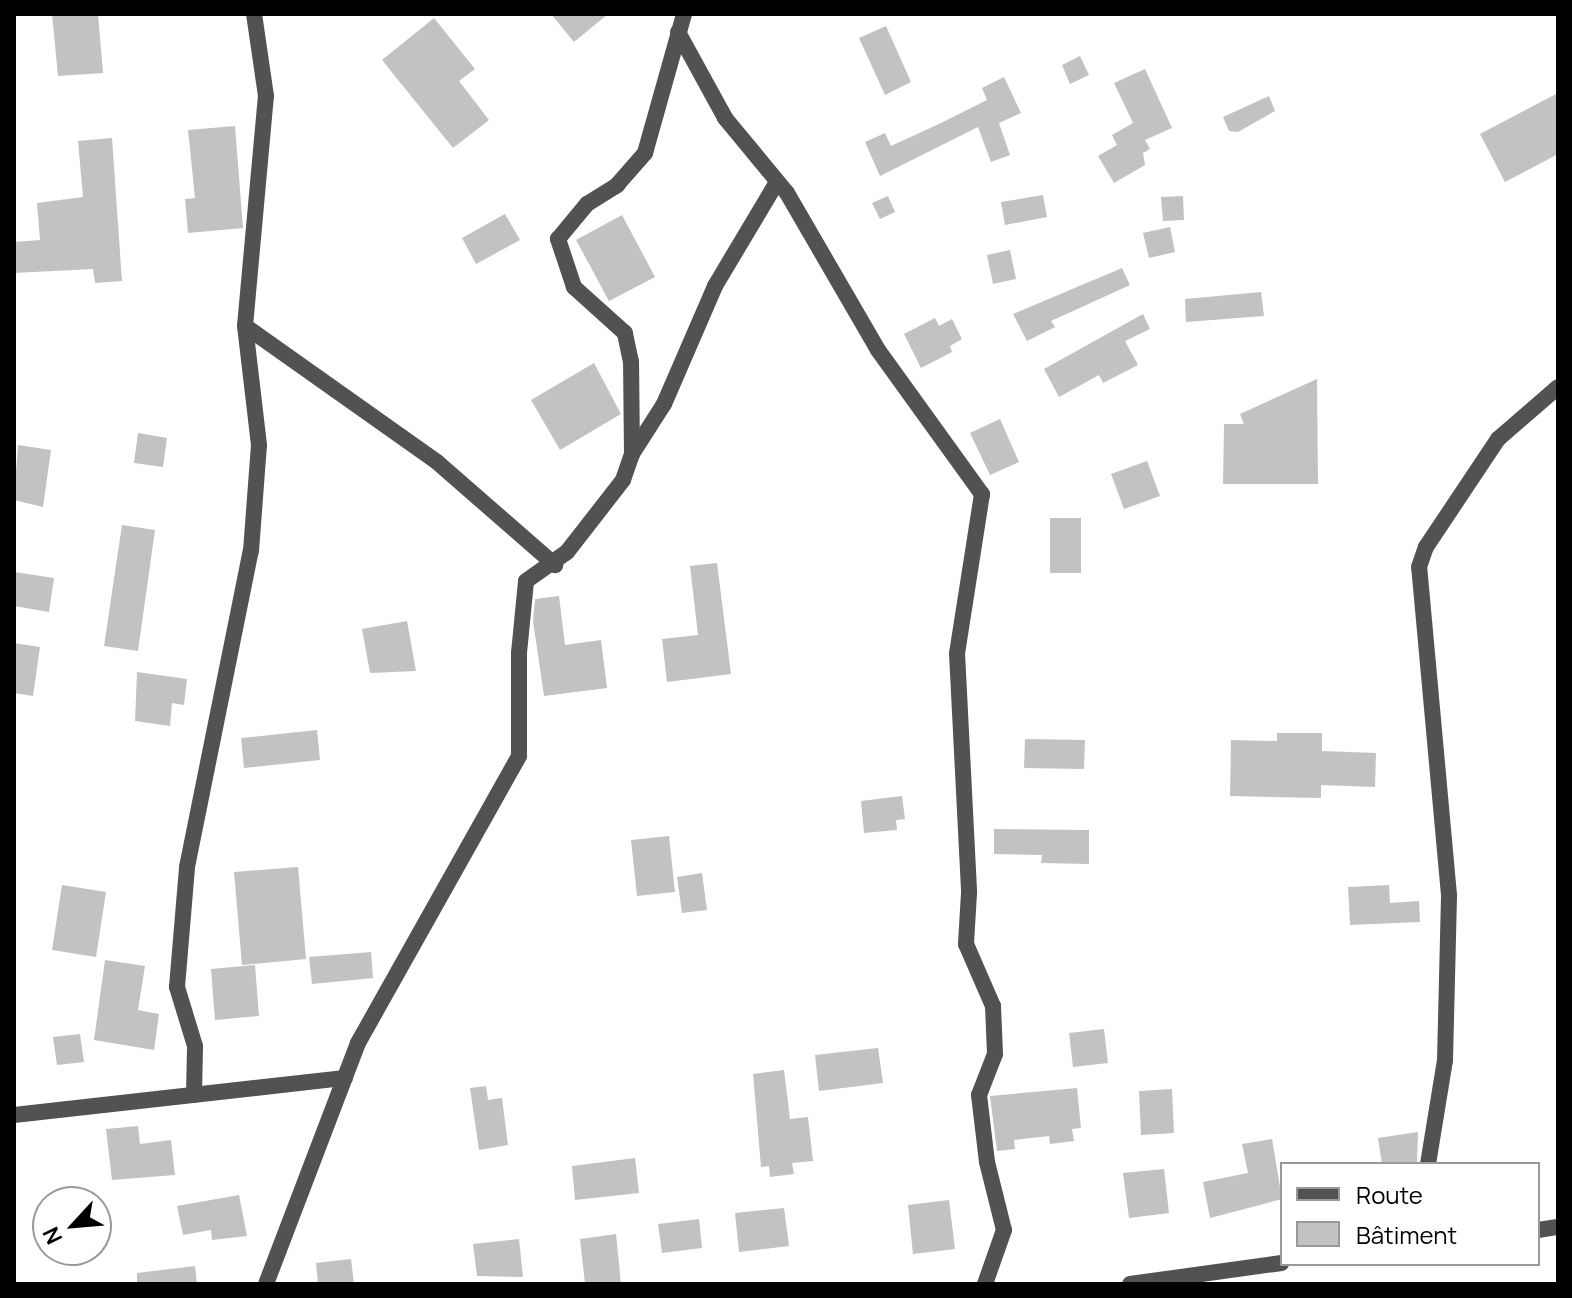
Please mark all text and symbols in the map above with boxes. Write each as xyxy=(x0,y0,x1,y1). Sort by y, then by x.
legend xyxy=(1280,1162,1540,1266)
text: Route xyxy=(1356,1178,1423,1211)
north arrow xyxy=(32,1186,112,1266)
text: Bâtiment xyxy=(1356,1218,1457,1251)
text: N xyxy=(35,1222,69,1249)

